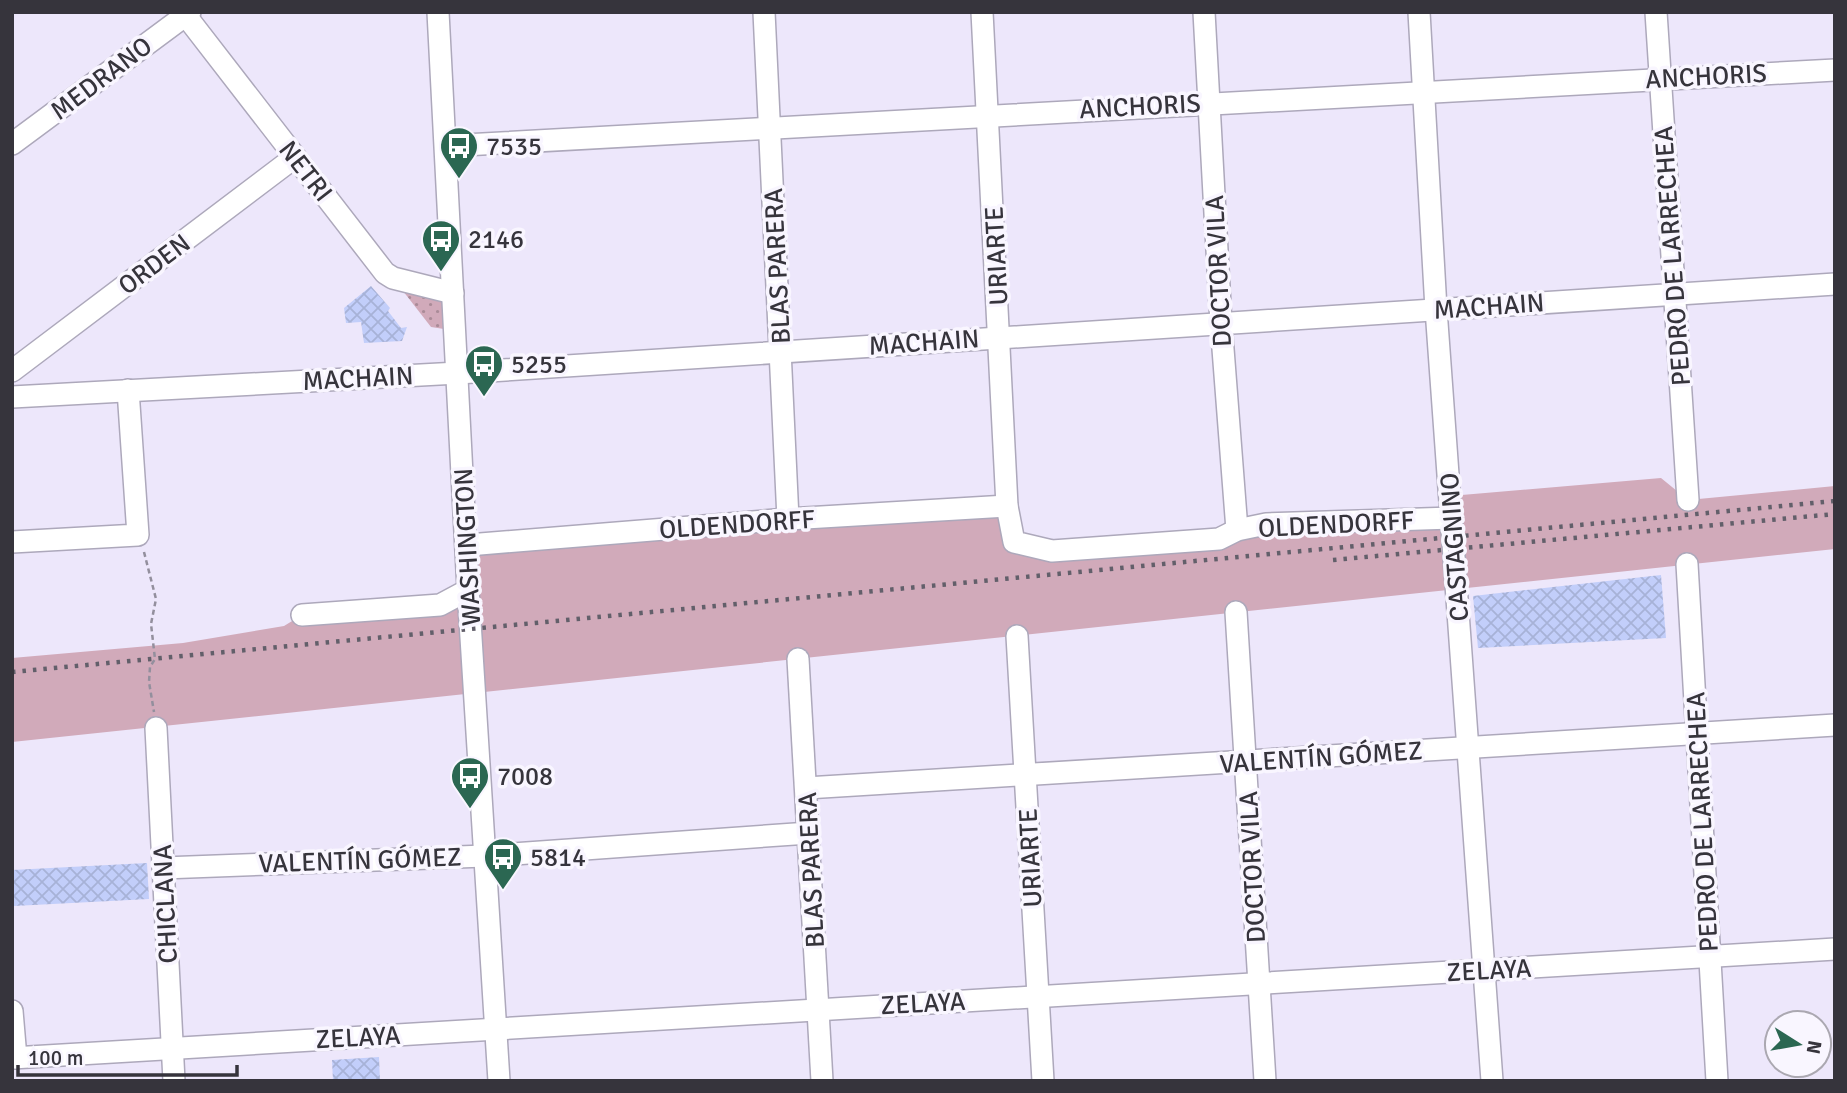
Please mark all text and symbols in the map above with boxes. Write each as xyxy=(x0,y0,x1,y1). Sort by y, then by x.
street label: MEDRANO xyxy=(45,30,159,127)
street label: ANCHORIS xyxy=(1645,58,1768,96)
street label: ANCHORIS xyxy=(1079,88,1202,126)
bus stop icon: 7535 xyxy=(438,125,480,180)
street label: PEDRO DE LARRECHEA xyxy=(1648,125,1698,387)
place label: 7535 xyxy=(486,131,542,163)
street label: NETRI xyxy=(272,135,339,208)
street label: BLAS PARERA xyxy=(758,187,798,345)
street label: DOCTOR VILA xyxy=(1199,194,1239,348)
street label: URIARTE xyxy=(978,206,1016,306)
bus stop icon: 2146 xyxy=(420,218,462,273)
place label: 2146 xyxy=(468,224,524,256)
street label: ORDEN xyxy=(112,227,197,302)
street label: MACHAIN xyxy=(1433,287,1546,327)
street label: MACHAIN xyxy=(868,323,981,363)
bus stop icon: 5255 xyxy=(463,343,505,398)
place label: 5255 xyxy=(511,349,567,381)
street label: MACHAIN xyxy=(302,360,414,398)
street label: WASHINGTON xyxy=(448,467,488,627)
street label: CASTAGNINO xyxy=(1434,472,1476,622)
street label: OLDENDORFF xyxy=(658,504,816,546)
street label: OLDENDORFF xyxy=(1257,505,1415,545)
street label: PEDRO DE LARRECHEA xyxy=(1680,691,1726,953)
street label: VALENTÍN GÓMEZ xyxy=(1219,735,1424,781)
bus stop icon: 7008 xyxy=(449,755,491,810)
place label: 7008 xyxy=(497,761,553,793)
street label: DOCTOR VILA xyxy=(1233,790,1273,944)
street label: BLAS PARERA xyxy=(792,791,832,949)
street label: URIARTE xyxy=(1012,808,1050,908)
bus stop icon: 5814 xyxy=(482,836,524,891)
street label: VALENTÍN GÓMEZ xyxy=(258,841,462,881)
place label: 5814 xyxy=(530,842,586,874)
street label: CHICLANA xyxy=(147,843,185,964)
street label: ZELAYA xyxy=(1446,953,1532,989)
street label: ZELAYA xyxy=(880,986,966,1022)
north arrow xyxy=(1763,1009,1833,1079)
street label: ZELAYA xyxy=(315,1020,401,1056)
scale bar xyxy=(18,1034,236,1078)
text: N xyxy=(1801,1038,1827,1056)
text: 100 m xyxy=(28,1045,83,1071)

